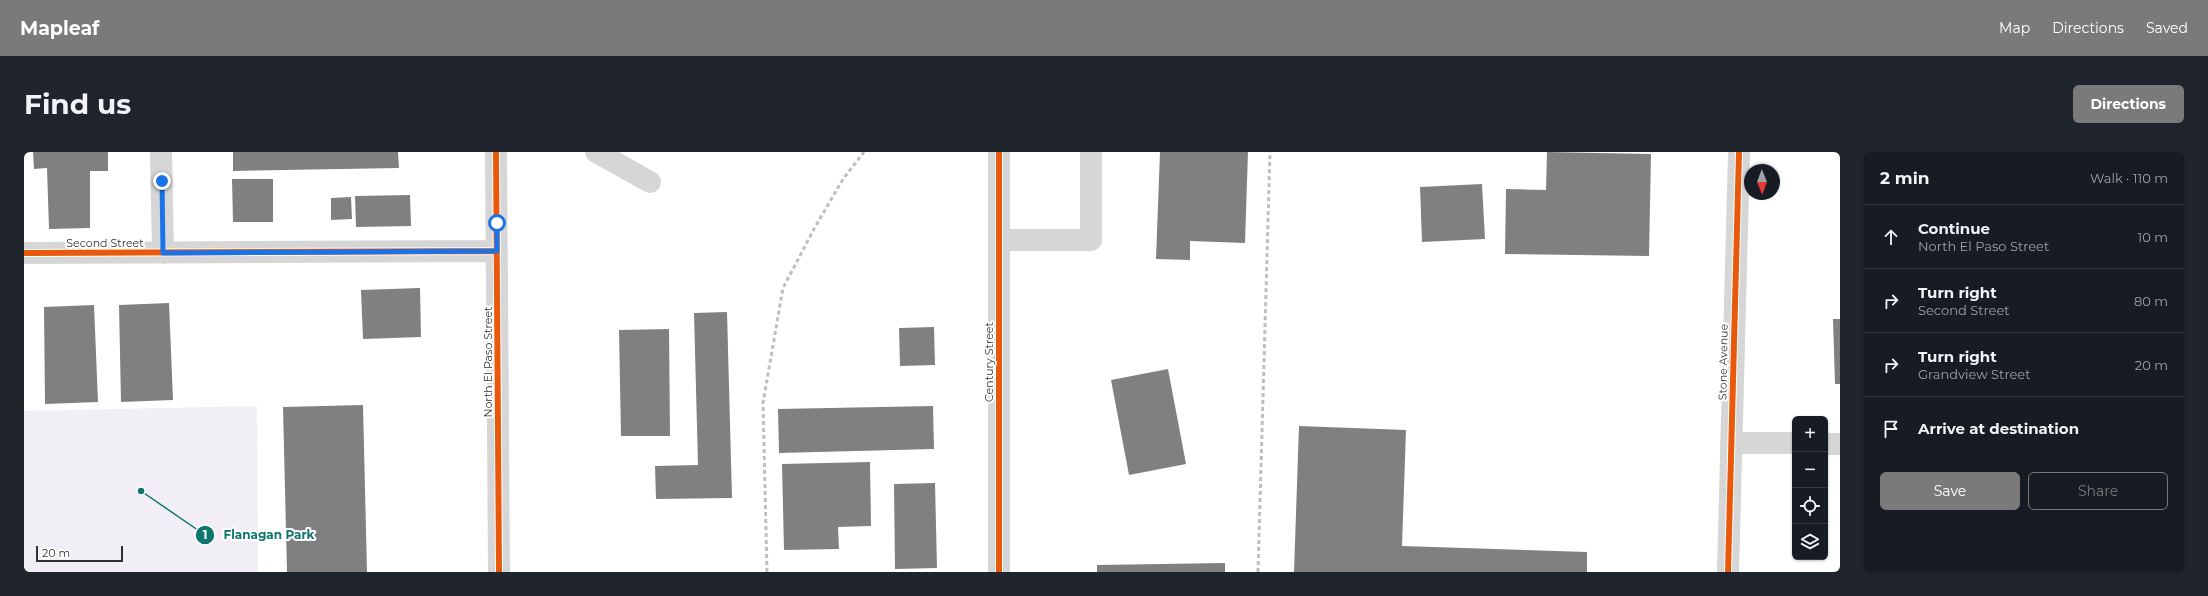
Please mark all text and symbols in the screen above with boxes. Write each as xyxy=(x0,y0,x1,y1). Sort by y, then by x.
text: Mapleaf xyxy=(20,17,99,40)
text: Map xyxy=(1999,19,2030,37)
text: Directions xyxy=(2052,19,2124,37)
text: Saved xyxy=(2146,19,2188,37)
button: Directions xyxy=(2073,85,2184,123)
text: Find us xyxy=(24,87,131,121)
north arrow xyxy=(1744,164,1780,200)
text: 2 min xyxy=(1880,168,1930,188)
text: Walk · 110 m xyxy=(2090,170,2168,186)
route end xyxy=(153,172,171,190)
route start xyxy=(488,214,506,232)
text: Continue xyxy=(1918,219,1990,238)
icon: ahead xyxy=(1880,226,1902,248)
text: 10 m xyxy=(2138,229,2168,245)
street label: Second Street xyxy=(66,236,144,250)
text: North El Paso Street xyxy=(1918,238,2049,254)
text: Turn right xyxy=(1918,283,1997,302)
icon: right xyxy=(1880,290,1902,312)
text: 80 m xyxy=(2134,293,2168,309)
text: Second Street xyxy=(1918,302,2010,318)
street label: North El Paso Street xyxy=(481,306,495,418)
street label: Century Street xyxy=(982,322,996,402)
street label: Stone Avenue xyxy=(1715,323,1731,400)
text: Turn right xyxy=(1918,347,1997,366)
icon: right xyxy=(1880,354,1902,376)
text: 20 m xyxy=(2135,357,2168,373)
text: Grandview Street xyxy=(1918,366,2030,382)
map controls xyxy=(1792,416,1828,560)
button: + xyxy=(1792,416,1828,452)
icon: arrive xyxy=(1880,418,1902,440)
text: Arrive at destination xyxy=(1918,419,2079,438)
button: − xyxy=(1792,452,1828,488)
button: Save xyxy=(1880,472,2020,510)
button: Share xyxy=(2028,472,2168,510)
button: locate xyxy=(1792,488,1828,524)
callout: Flanagan Park xyxy=(195,523,322,547)
button: layers xyxy=(1792,524,1828,560)
text: 1 xyxy=(203,527,207,542)
text: Flanagan Park xyxy=(224,527,315,542)
scale bar xyxy=(36,544,123,563)
text: 20 m xyxy=(42,546,70,560)

